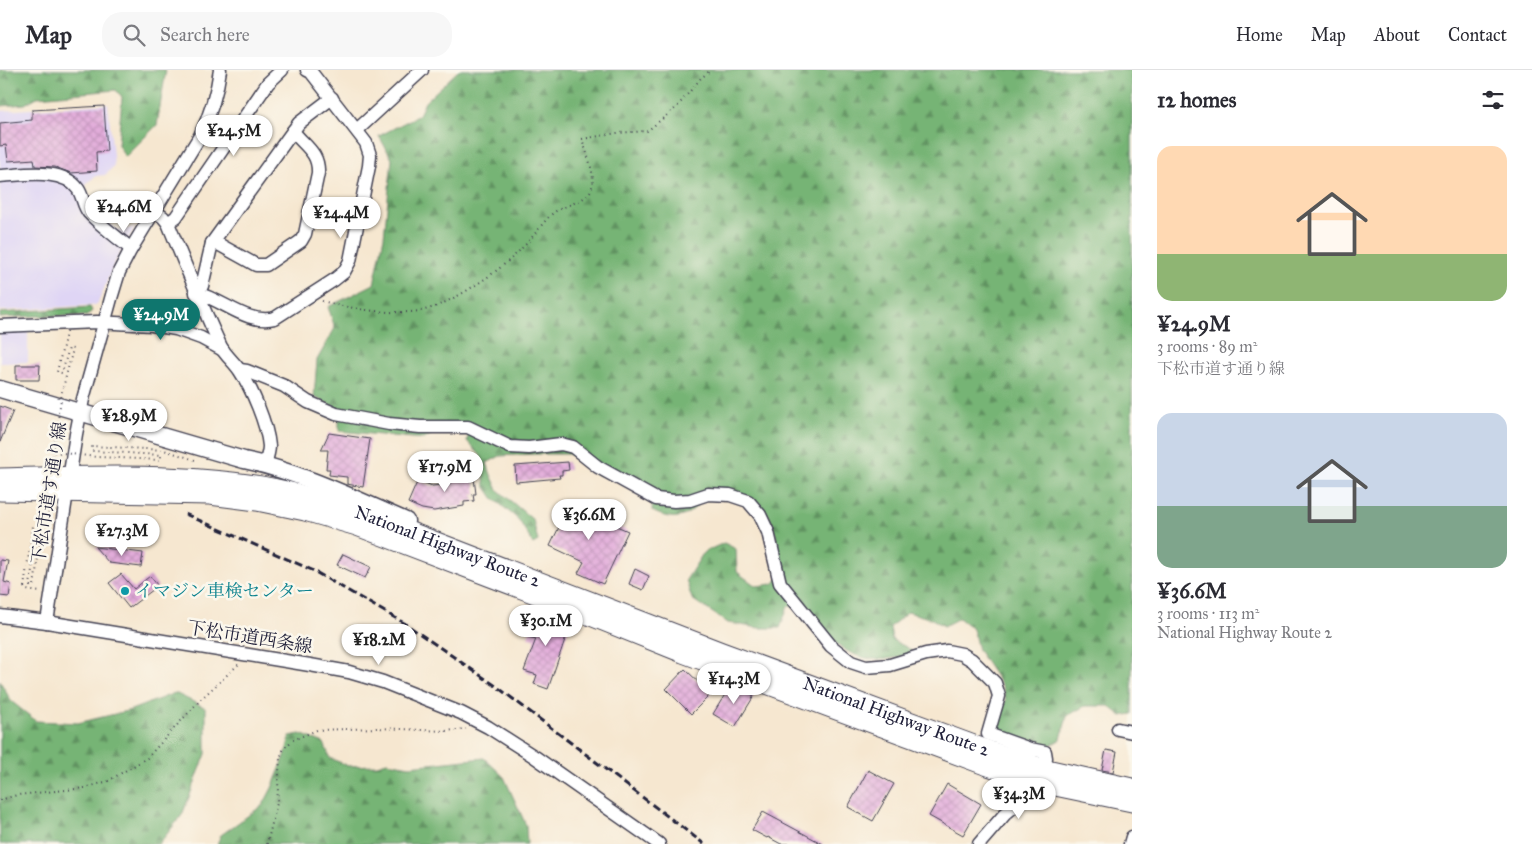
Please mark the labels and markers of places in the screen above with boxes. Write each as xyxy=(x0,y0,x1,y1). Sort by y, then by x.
pin: ¥24.5M xyxy=(193,114,275,157)
pin: ¥24.6M xyxy=(83,190,165,233)
pin: ¥24.4M xyxy=(300,196,382,239)
pin: ¥24.9M xyxy=(120,298,202,341)
pin: ¥28.9M xyxy=(88,400,170,442)
pin: ¥17.9M xyxy=(404,450,486,493)
pin: ¥36.6M xyxy=(548,498,630,541)
pin: ¥27.3M xyxy=(81,514,163,557)
place label: イマジン車検センター xyxy=(135,580,314,602)
marker: イマジン車検センター xyxy=(119,585,131,597)
pin: ¥30.1M xyxy=(505,604,587,647)
pin: ¥18.2M xyxy=(338,624,420,666)
pin: ¥14.3M xyxy=(693,662,775,705)
pin: ¥34.3M xyxy=(978,778,1060,820)

